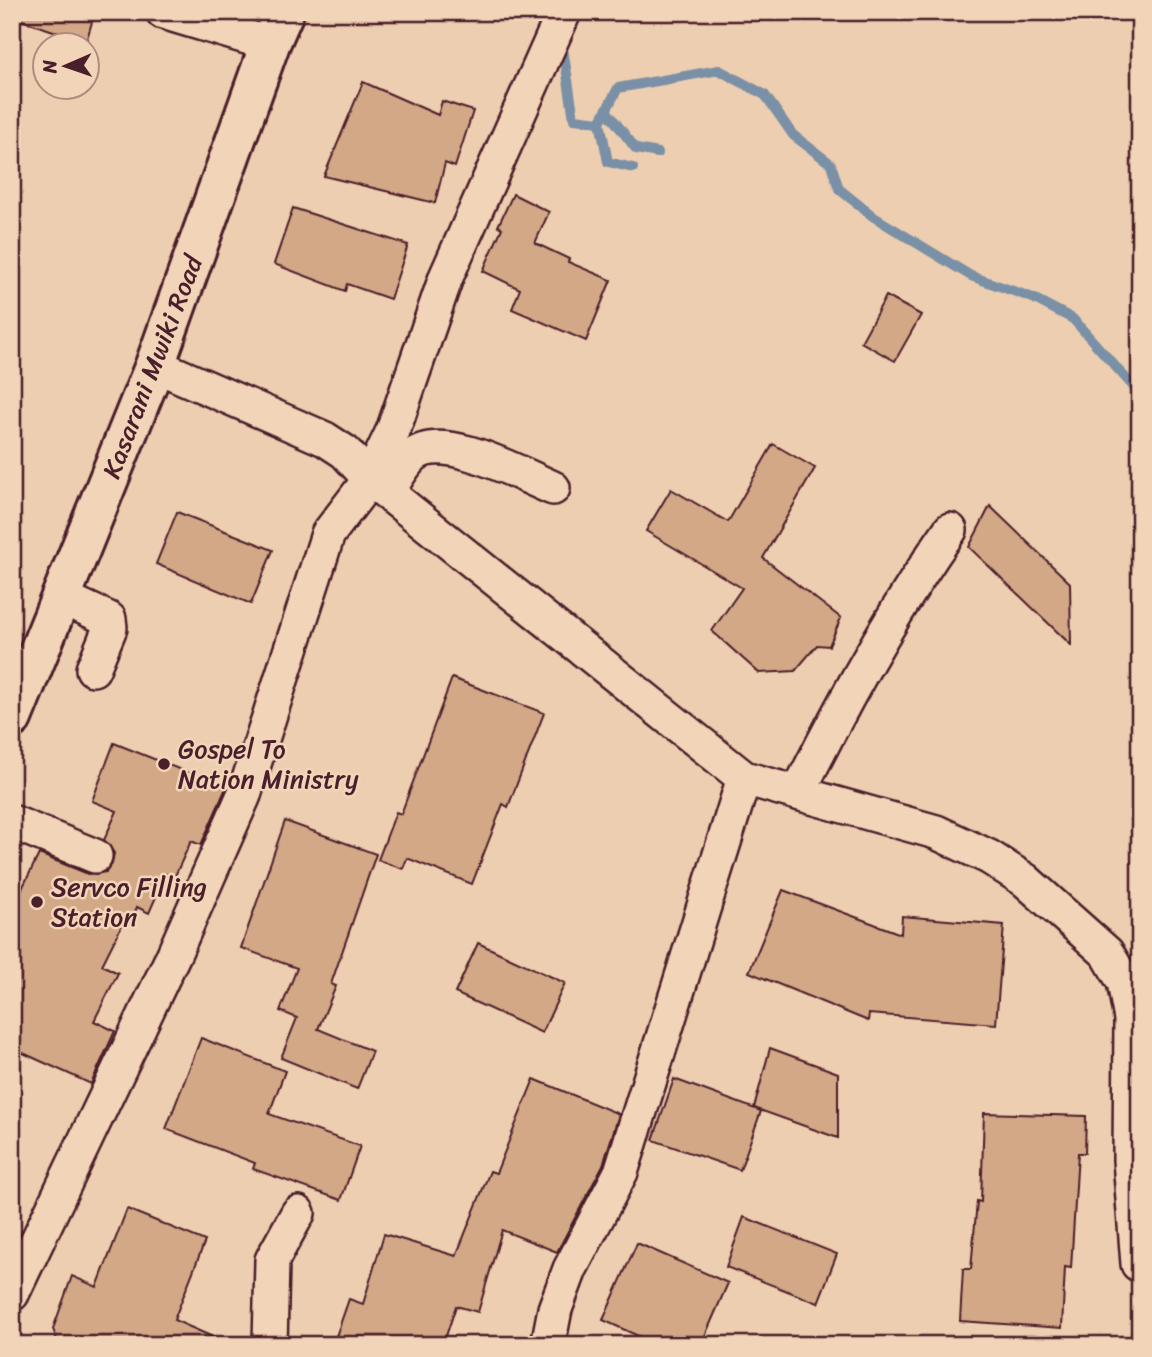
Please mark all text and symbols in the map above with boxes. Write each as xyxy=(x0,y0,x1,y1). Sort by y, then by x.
north arrow xyxy=(32,32,102,102)
text: N xyxy=(33,59,66,75)
street label: Kasarani Mwiki Road xyxy=(88,247,216,485)
place label: Gospel To Nation Ministry xyxy=(178,726,359,802)
marker: Gospel To Nation Ministry xyxy=(156,756,172,772)
place label: Servco Filling Station xyxy=(51,864,207,940)
marker: Servco Filling Station xyxy=(29,894,45,910)

